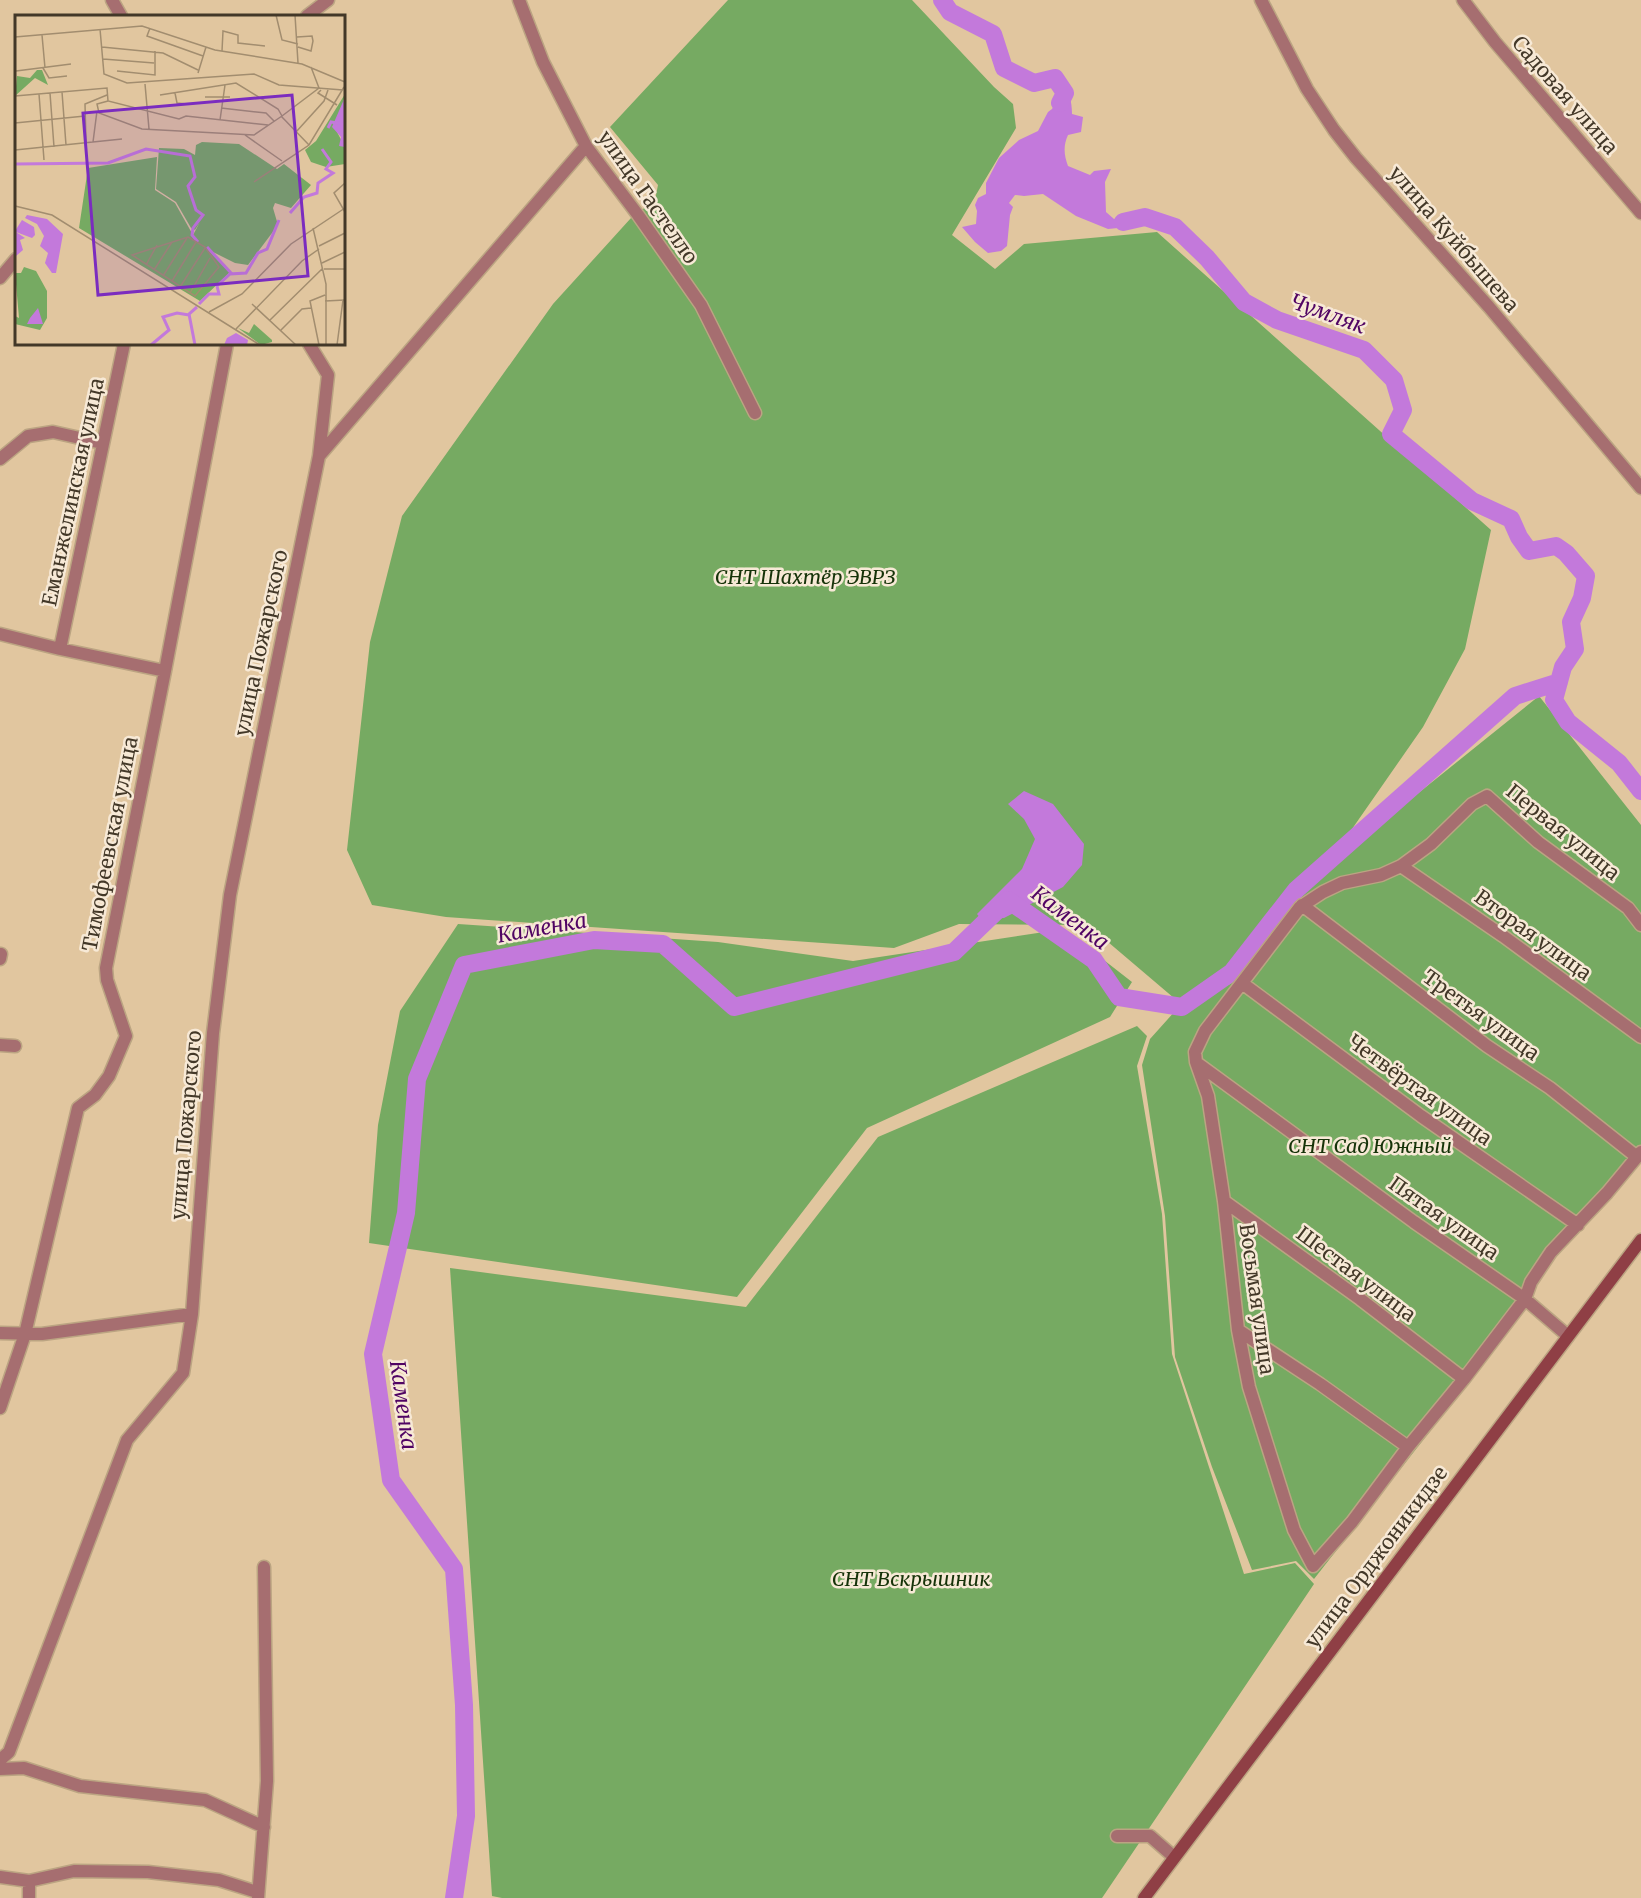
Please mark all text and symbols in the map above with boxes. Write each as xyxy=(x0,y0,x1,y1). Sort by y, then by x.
inset map xyxy=(15,15,345,345)
street label: Садовая улица xyxy=(1507,30,1624,159)
street label: улица Гастелло xyxy=(593,125,704,269)
street label: улица Куйбышева xyxy=(1384,160,1525,317)
water label: Чумляк xyxy=(1287,287,1370,340)
street label: Еманжелинская улица xyxy=(36,375,109,608)
street label: улица Пожарского xyxy=(229,547,293,738)
park label: СНТ Шахтёр ЭВРЗ xyxy=(715,564,896,589)
street label: Тимофеевская улица xyxy=(76,734,143,953)
street label: Первая улица xyxy=(1501,778,1625,885)
water label: Каменка xyxy=(1026,880,1114,955)
street label: Вторая улица xyxy=(1470,884,1597,986)
water label: Каменка xyxy=(495,906,589,949)
street label: Третья улица xyxy=(1418,964,1545,1066)
street label: улица Пожарского xyxy=(165,1029,206,1221)
street label: Четвёртая улица xyxy=(1343,1029,1497,1150)
park label: СНТ Сад Южный xyxy=(1288,1133,1452,1158)
street label: Пятая улица xyxy=(1384,1170,1504,1265)
street label: Шестая улица xyxy=(1291,1220,1421,1327)
street label: Восьмая улица xyxy=(1235,1222,1281,1376)
water label: Каменка xyxy=(384,1358,423,1451)
street label: улица Орджоникидзе xyxy=(1299,1461,1452,1653)
park label: СНТ Вскрышник xyxy=(832,1566,990,1591)

